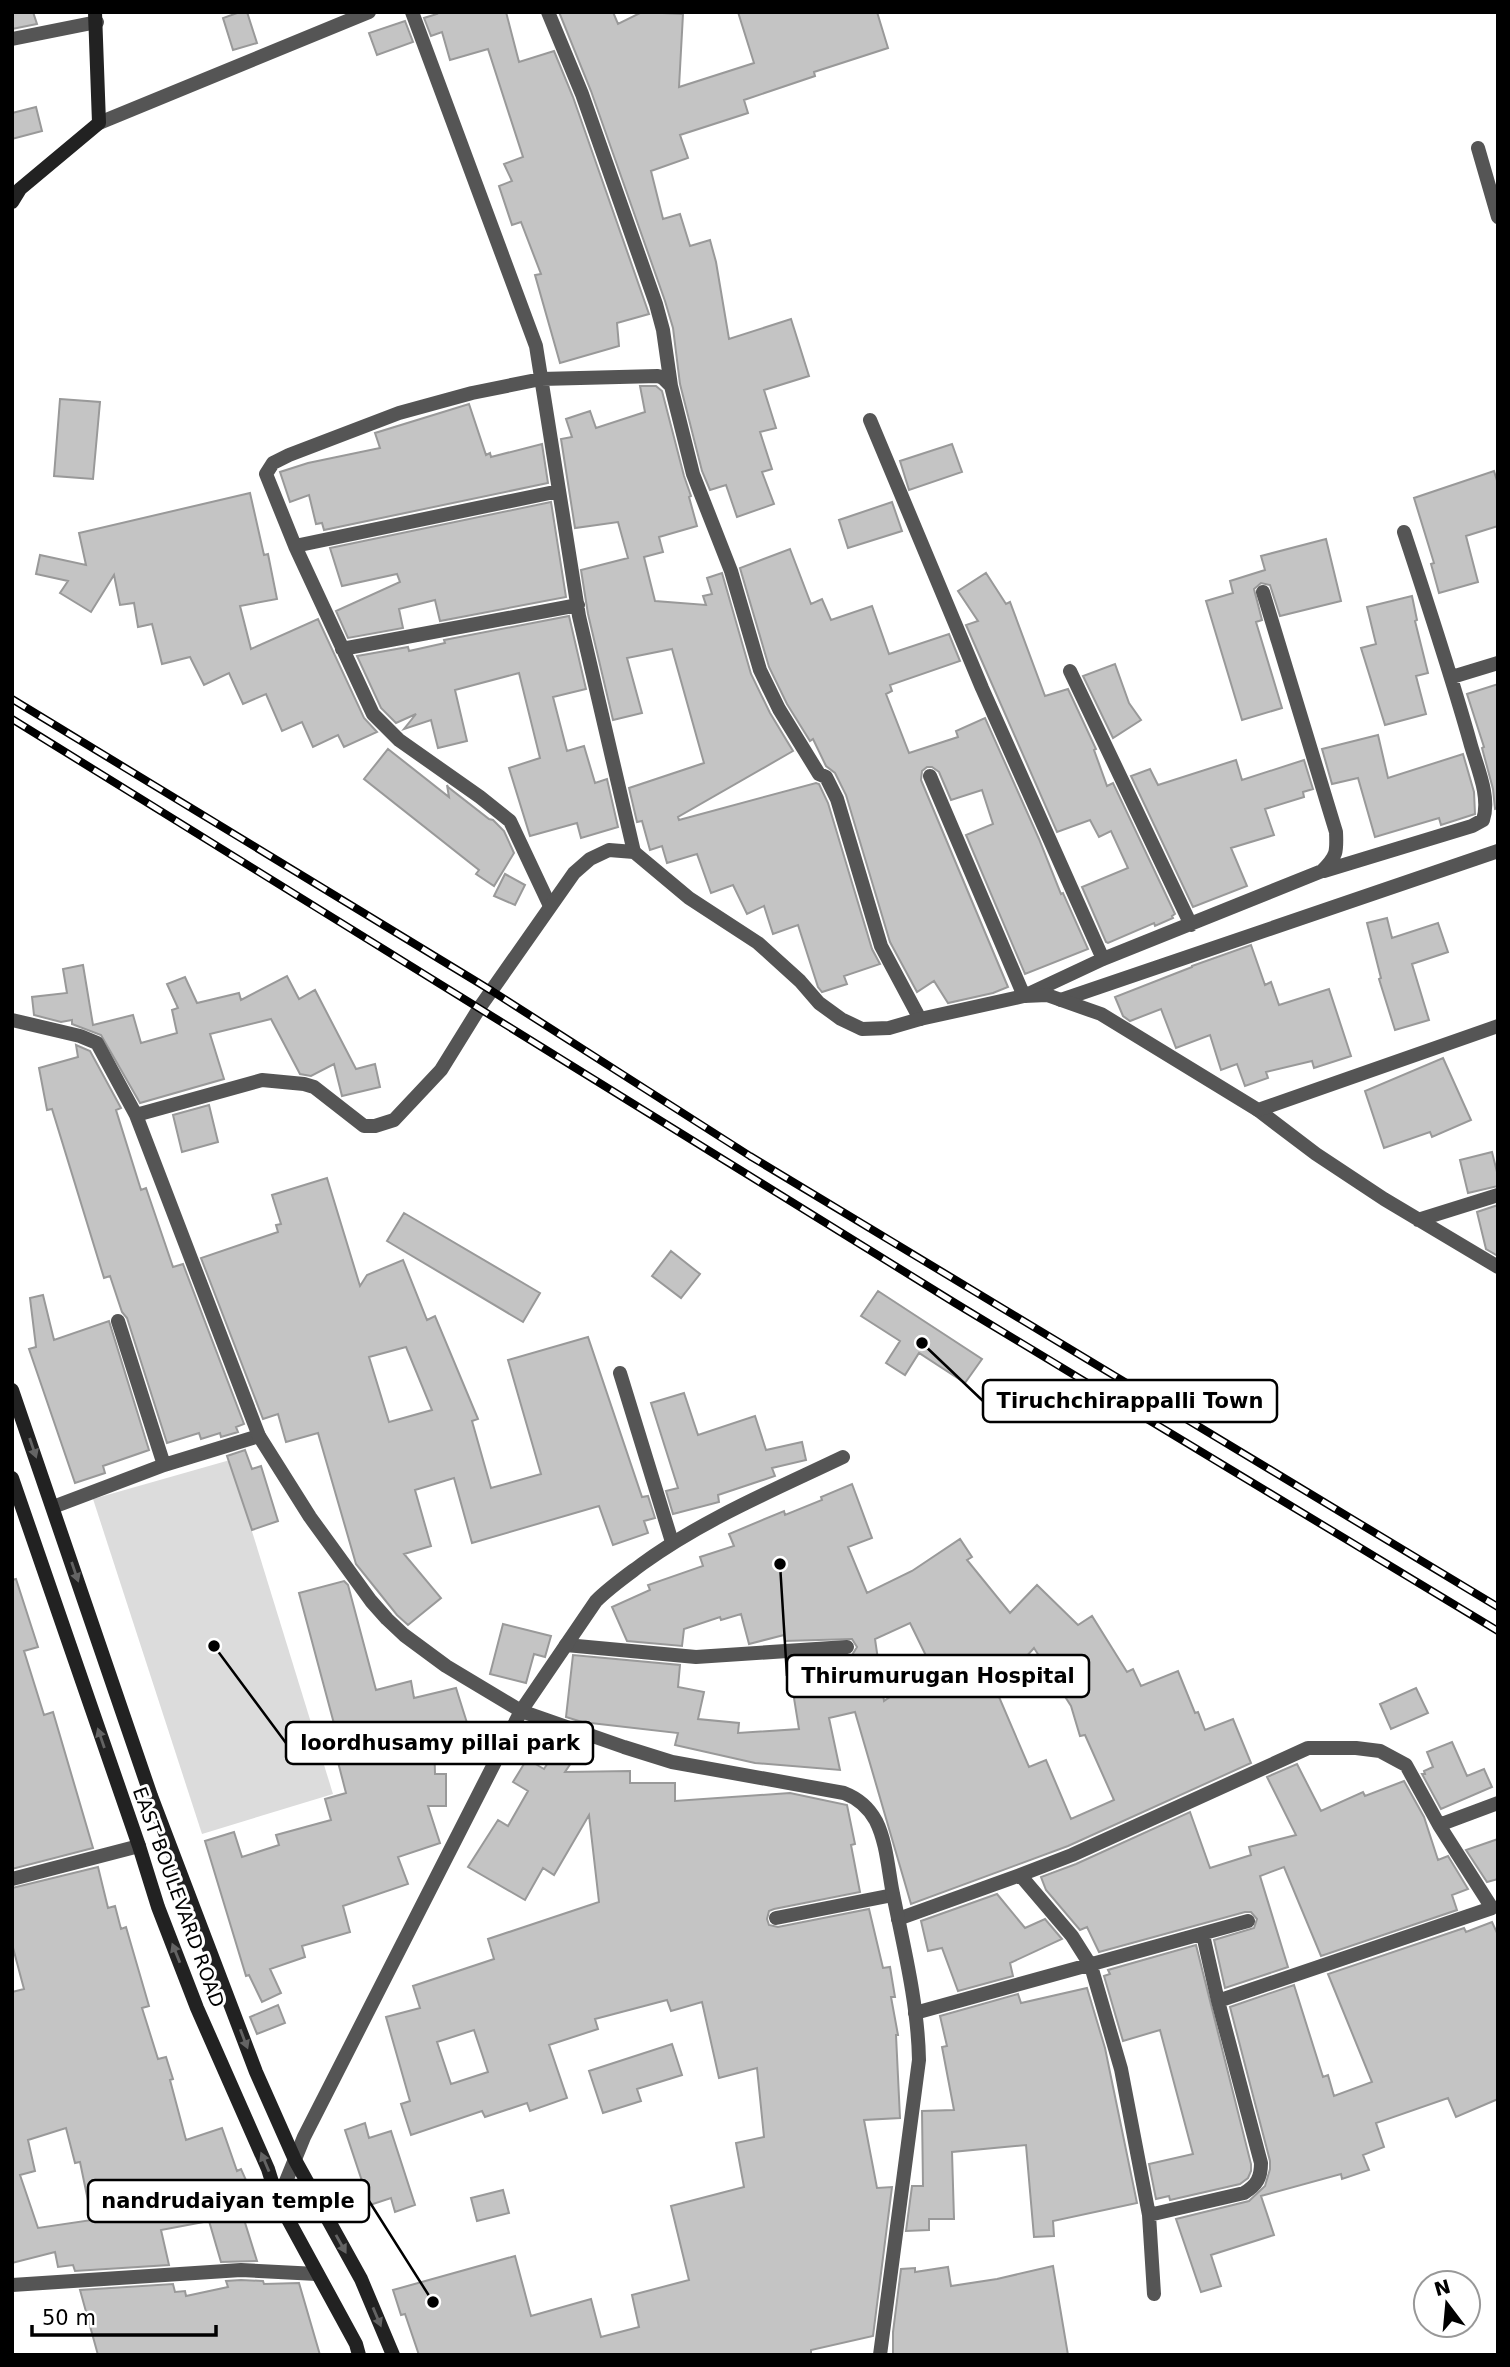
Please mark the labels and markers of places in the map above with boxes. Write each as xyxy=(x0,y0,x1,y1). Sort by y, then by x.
callout: Tiruchchirappalli Town xyxy=(983,1380,1277,1422)
callout: Thirumurugan Hospital xyxy=(787,1655,1089,1697)
callout: loordhusamy pillai park xyxy=(286,1722,593,1764)
callout: nandrudaiyan temple xyxy=(88,2180,369,2222)

